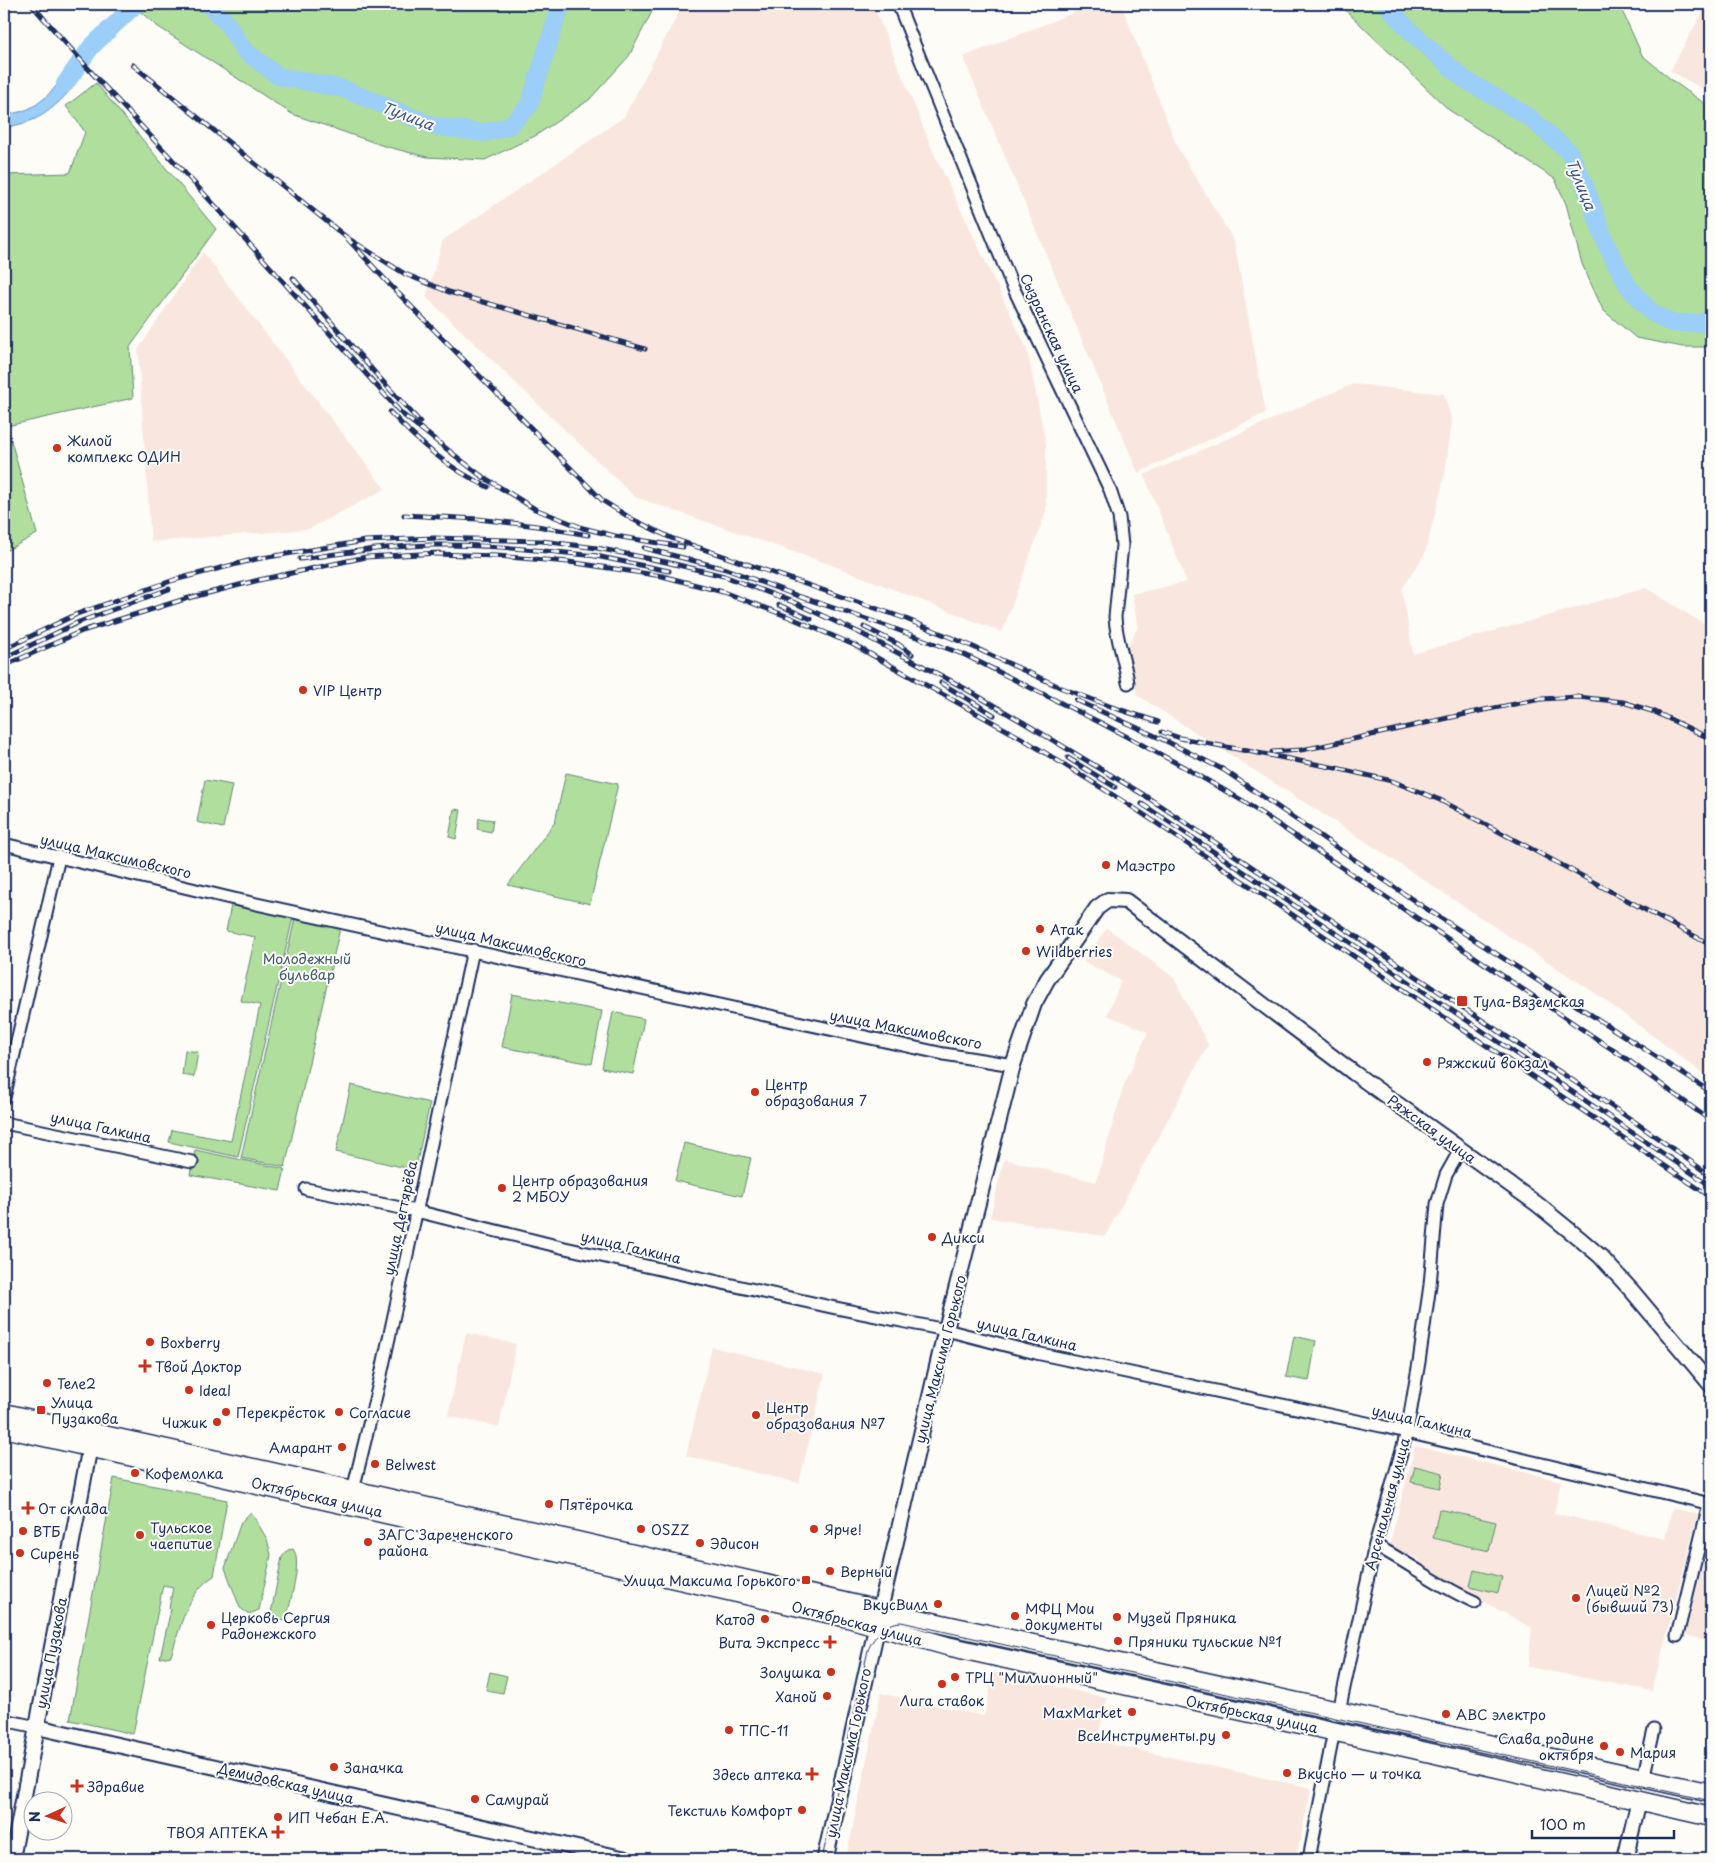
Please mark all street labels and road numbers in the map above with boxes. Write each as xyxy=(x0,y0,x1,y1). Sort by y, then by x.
street label: Сызранская улица xyxy=(1015,270,1089,396)
street label: улица Максимовского xyxy=(38,828,194,884)
street label: улица Максимовского xyxy=(433,916,589,972)
street label: улица Максимовского xyxy=(828,1004,984,1054)
street label: Ряжская улица xyxy=(1383,1090,1481,1168)
street label: улица Галкина xyxy=(49,1106,153,1148)
street label: улица Дегтярёва xyxy=(378,1158,422,1277)
street label: улица Галкина xyxy=(579,1225,683,1269)
street label: улица Максима Горького xyxy=(909,1273,971,1445)
street label: улица Галкина xyxy=(975,1312,1079,1356)
street label: улица Галкина xyxy=(1370,1399,1474,1443)
street label: Арсенальная улица xyxy=(1359,1435,1415,1573)
street label: Октябрьская улица xyxy=(249,1472,385,1522)
street label: улица Пузакова xyxy=(30,1595,72,1711)
street label: Октябрьская улица xyxy=(789,1595,925,1651)
street label: улица Максима Горького xyxy=(820,1666,876,1840)
street label: Октябрьская улица xyxy=(1184,1690,1320,1738)
street label: Демидовская улица xyxy=(215,1757,356,1809)

